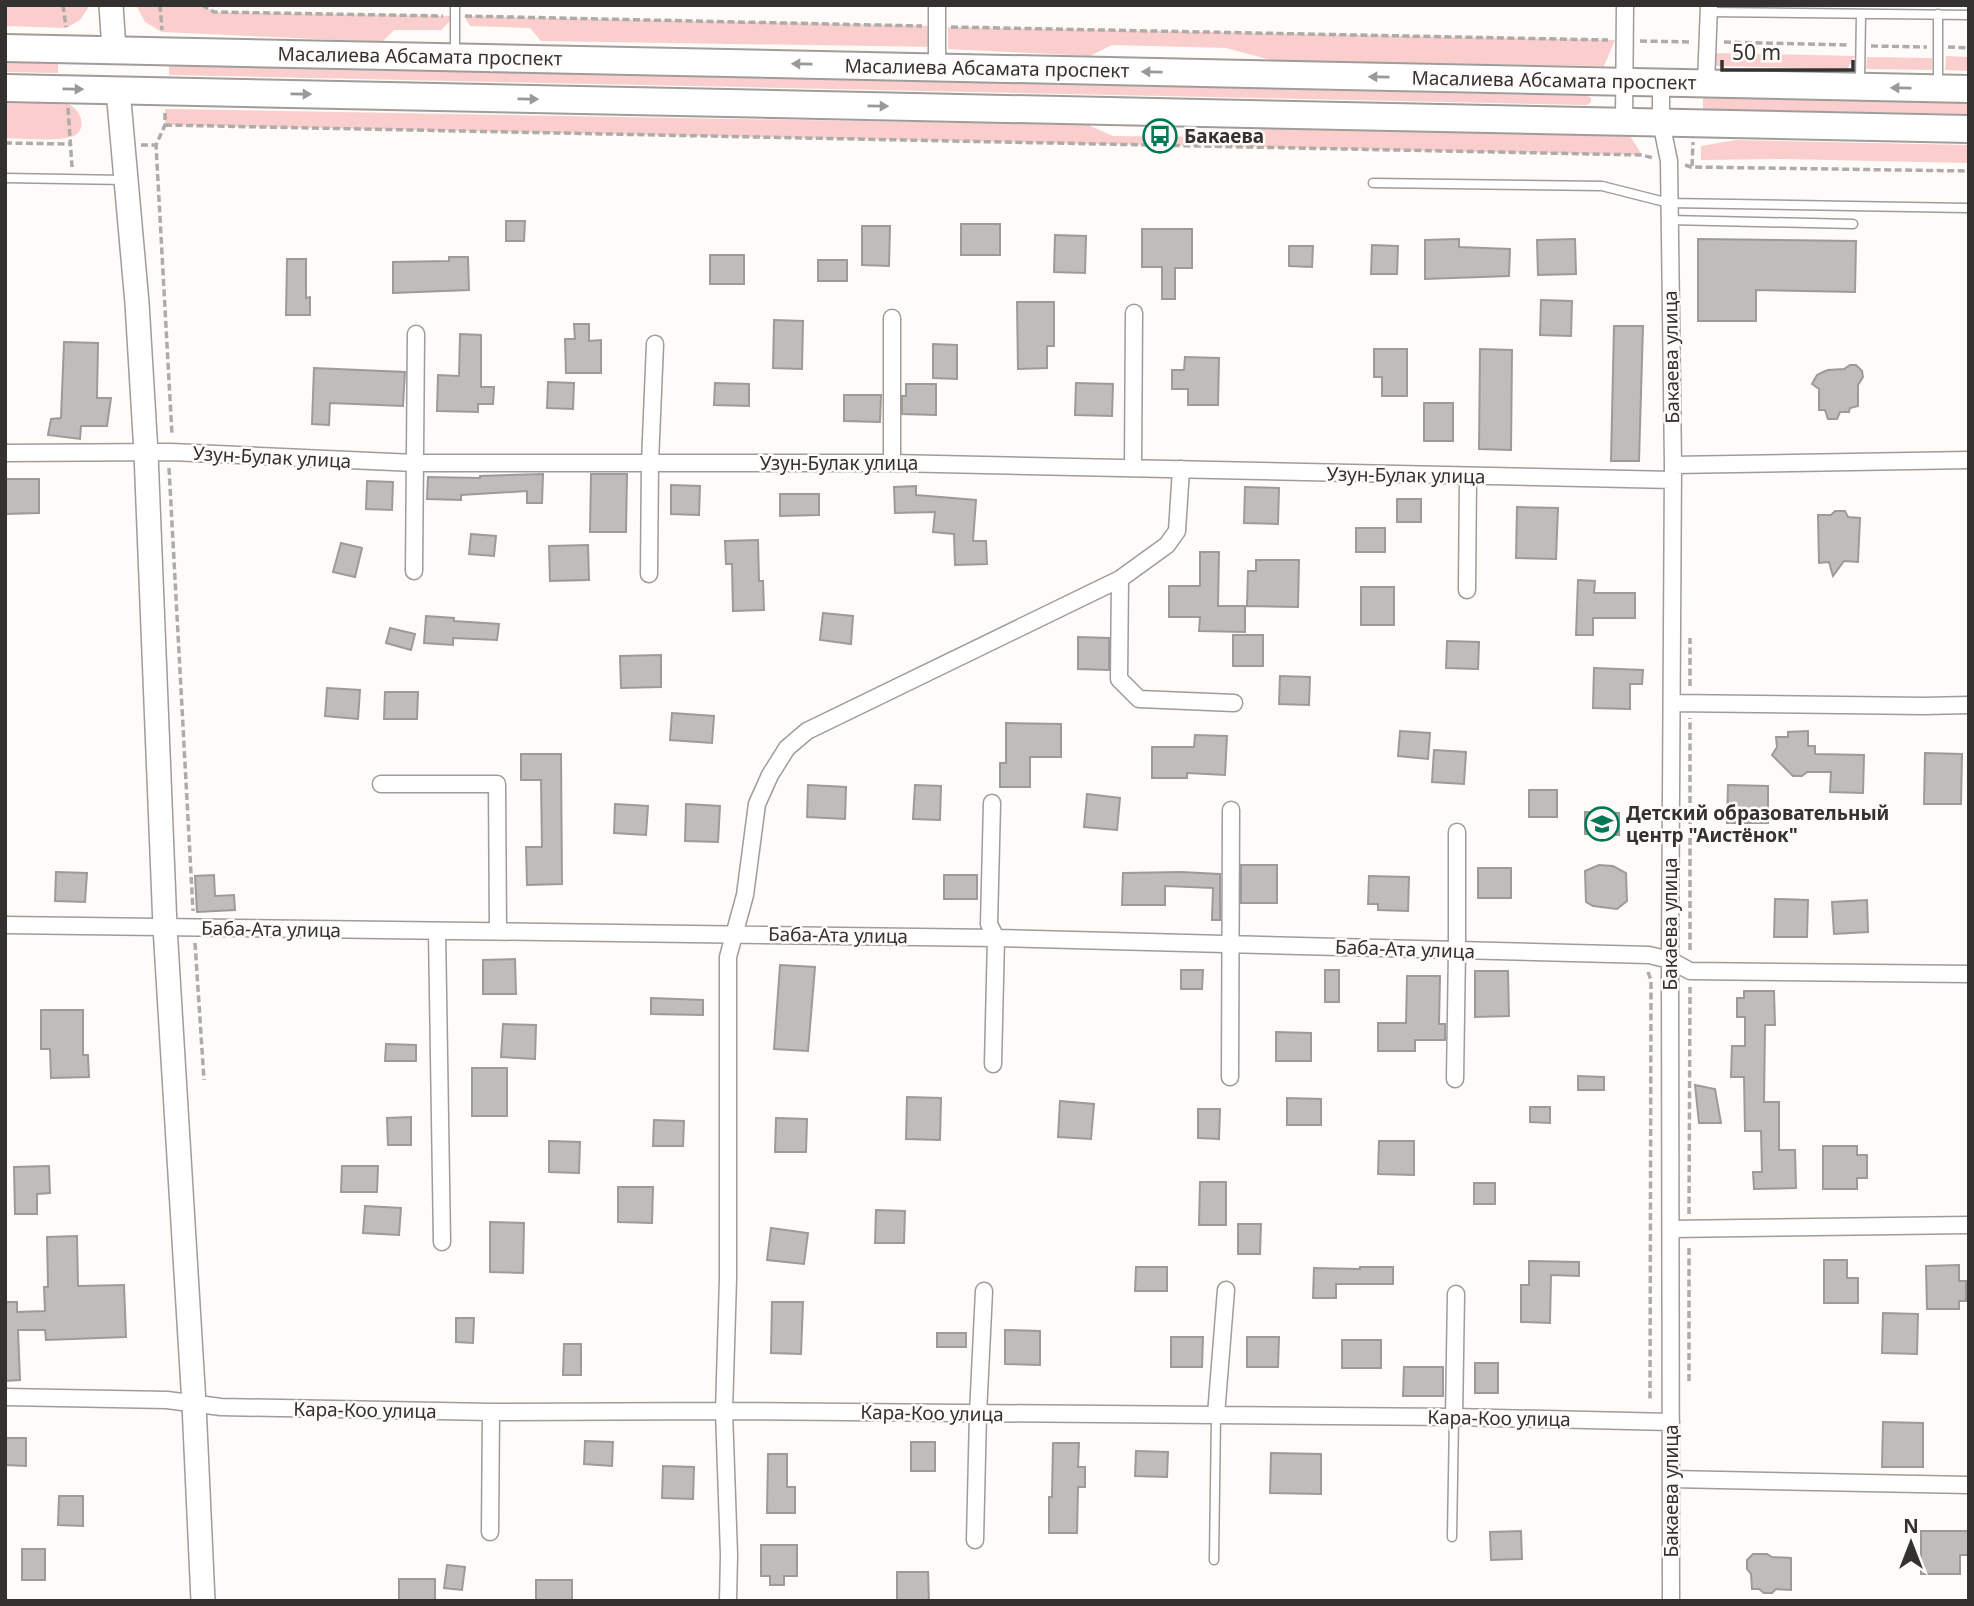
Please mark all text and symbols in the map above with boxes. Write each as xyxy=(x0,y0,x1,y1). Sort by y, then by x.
scale bar xyxy=(1722,28,1853,72)
text: 50 m xyxy=(1732,38,1781,66)
street label: Масалиева Абсамата проспект xyxy=(277,41,563,71)
street label: Масалиева Абсамата проспект xyxy=(844,53,1130,83)
one-way arrow xyxy=(791,59,813,70)
street label: Масалиева Абсамата проспект xyxy=(1411,65,1697,95)
one-way arrow xyxy=(1140,66,1162,78)
one-way arrow xyxy=(1368,71,1390,82)
one-way arrow xyxy=(1889,82,1911,93)
one-way arrow xyxy=(63,83,85,95)
one-way arrow xyxy=(290,88,312,100)
one-way arrow xyxy=(518,93,540,104)
one-way arrow xyxy=(868,100,890,112)
bus stop icon: Бакаева xyxy=(1141,117,1179,155)
place label: Бакаева xyxy=(1184,123,1264,149)
street label: Бакаева улица xyxy=(1657,290,1685,424)
street label: Узун-Булак улица xyxy=(192,440,352,474)
street label: Узун-Булак улица xyxy=(760,450,918,476)
street label: Узун-Булак улица xyxy=(1326,461,1486,489)
place label: Детский образовательный центр "Аистёнок" xyxy=(1626,800,1889,848)
school or university icon: Детский образовательный центр "Аистёнок" xyxy=(1583,805,1621,843)
street label: Бакаева улица xyxy=(1657,857,1683,991)
street label: Баба-Ата улица xyxy=(201,915,341,943)
street label: Баба-Ата улица xyxy=(768,921,908,949)
street label: Баба-Ата улица xyxy=(1335,934,1475,964)
street label: Кара-Коо улица xyxy=(293,1396,437,1424)
street label: Кара-Коо улица xyxy=(860,1399,1004,1427)
street label: Кара-Коо улица xyxy=(1427,1404,1571,1432)
street label: Бакаева улица xyxy=(1658,1424,1684,1558)
north arrow xyxy=(1876,1508,1946,1578)
text: N xyxy=(1903,1513,1919,1539)

